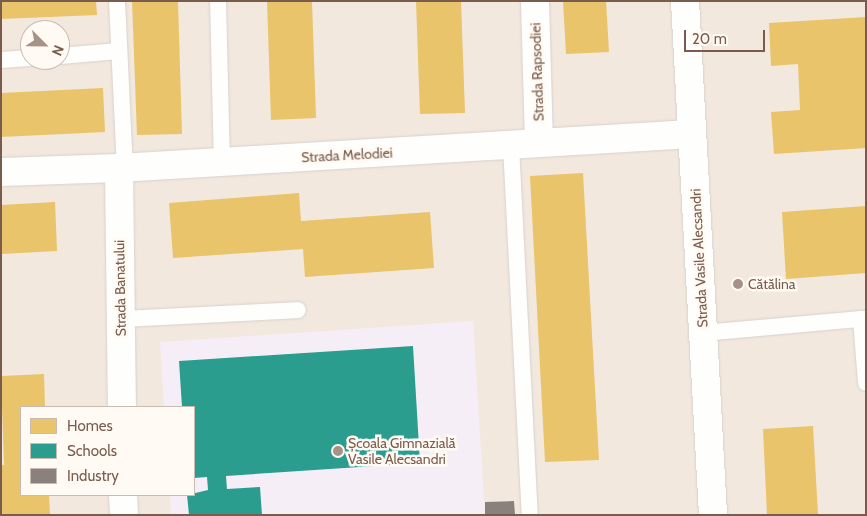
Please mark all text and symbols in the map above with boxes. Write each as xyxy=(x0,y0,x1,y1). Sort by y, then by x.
north arrow xyxy=(20,20,70,70)
scale bar xyxy=(687,20,768,52)
street label: Strada Rapsodiei xyxy=(527,22,547,122)
text: 20 m xyxy=(692,30,727,48)
text: N xyxy=(48,42,68,59)
street label: Strada Melodiei xyxy=(301,144,393,166)
street label: Strada Vasile Alecsandri xyxy=(687,188,711,328)
street label: Strada Banatului xyxy=(111,240,129,336)
place label: Cătălina xyxy=(748,276,795,292)
marker: Cătălina xyxy=(732,278,744,290)
legend xyxy=(20,406,195,496)
text: Homes xyxy=(67,417,113,435)
place label: Școala Gimnazială Vasile Alecsandri xyxy=(348,435,455,468)
text: Schools xyxy=(67,442,117,460)
marker: Școala Gimnazială Vasile Alecsandri xyxy=(332,445,344,457)
text: Industry xyxy=(67,467,119,485)

